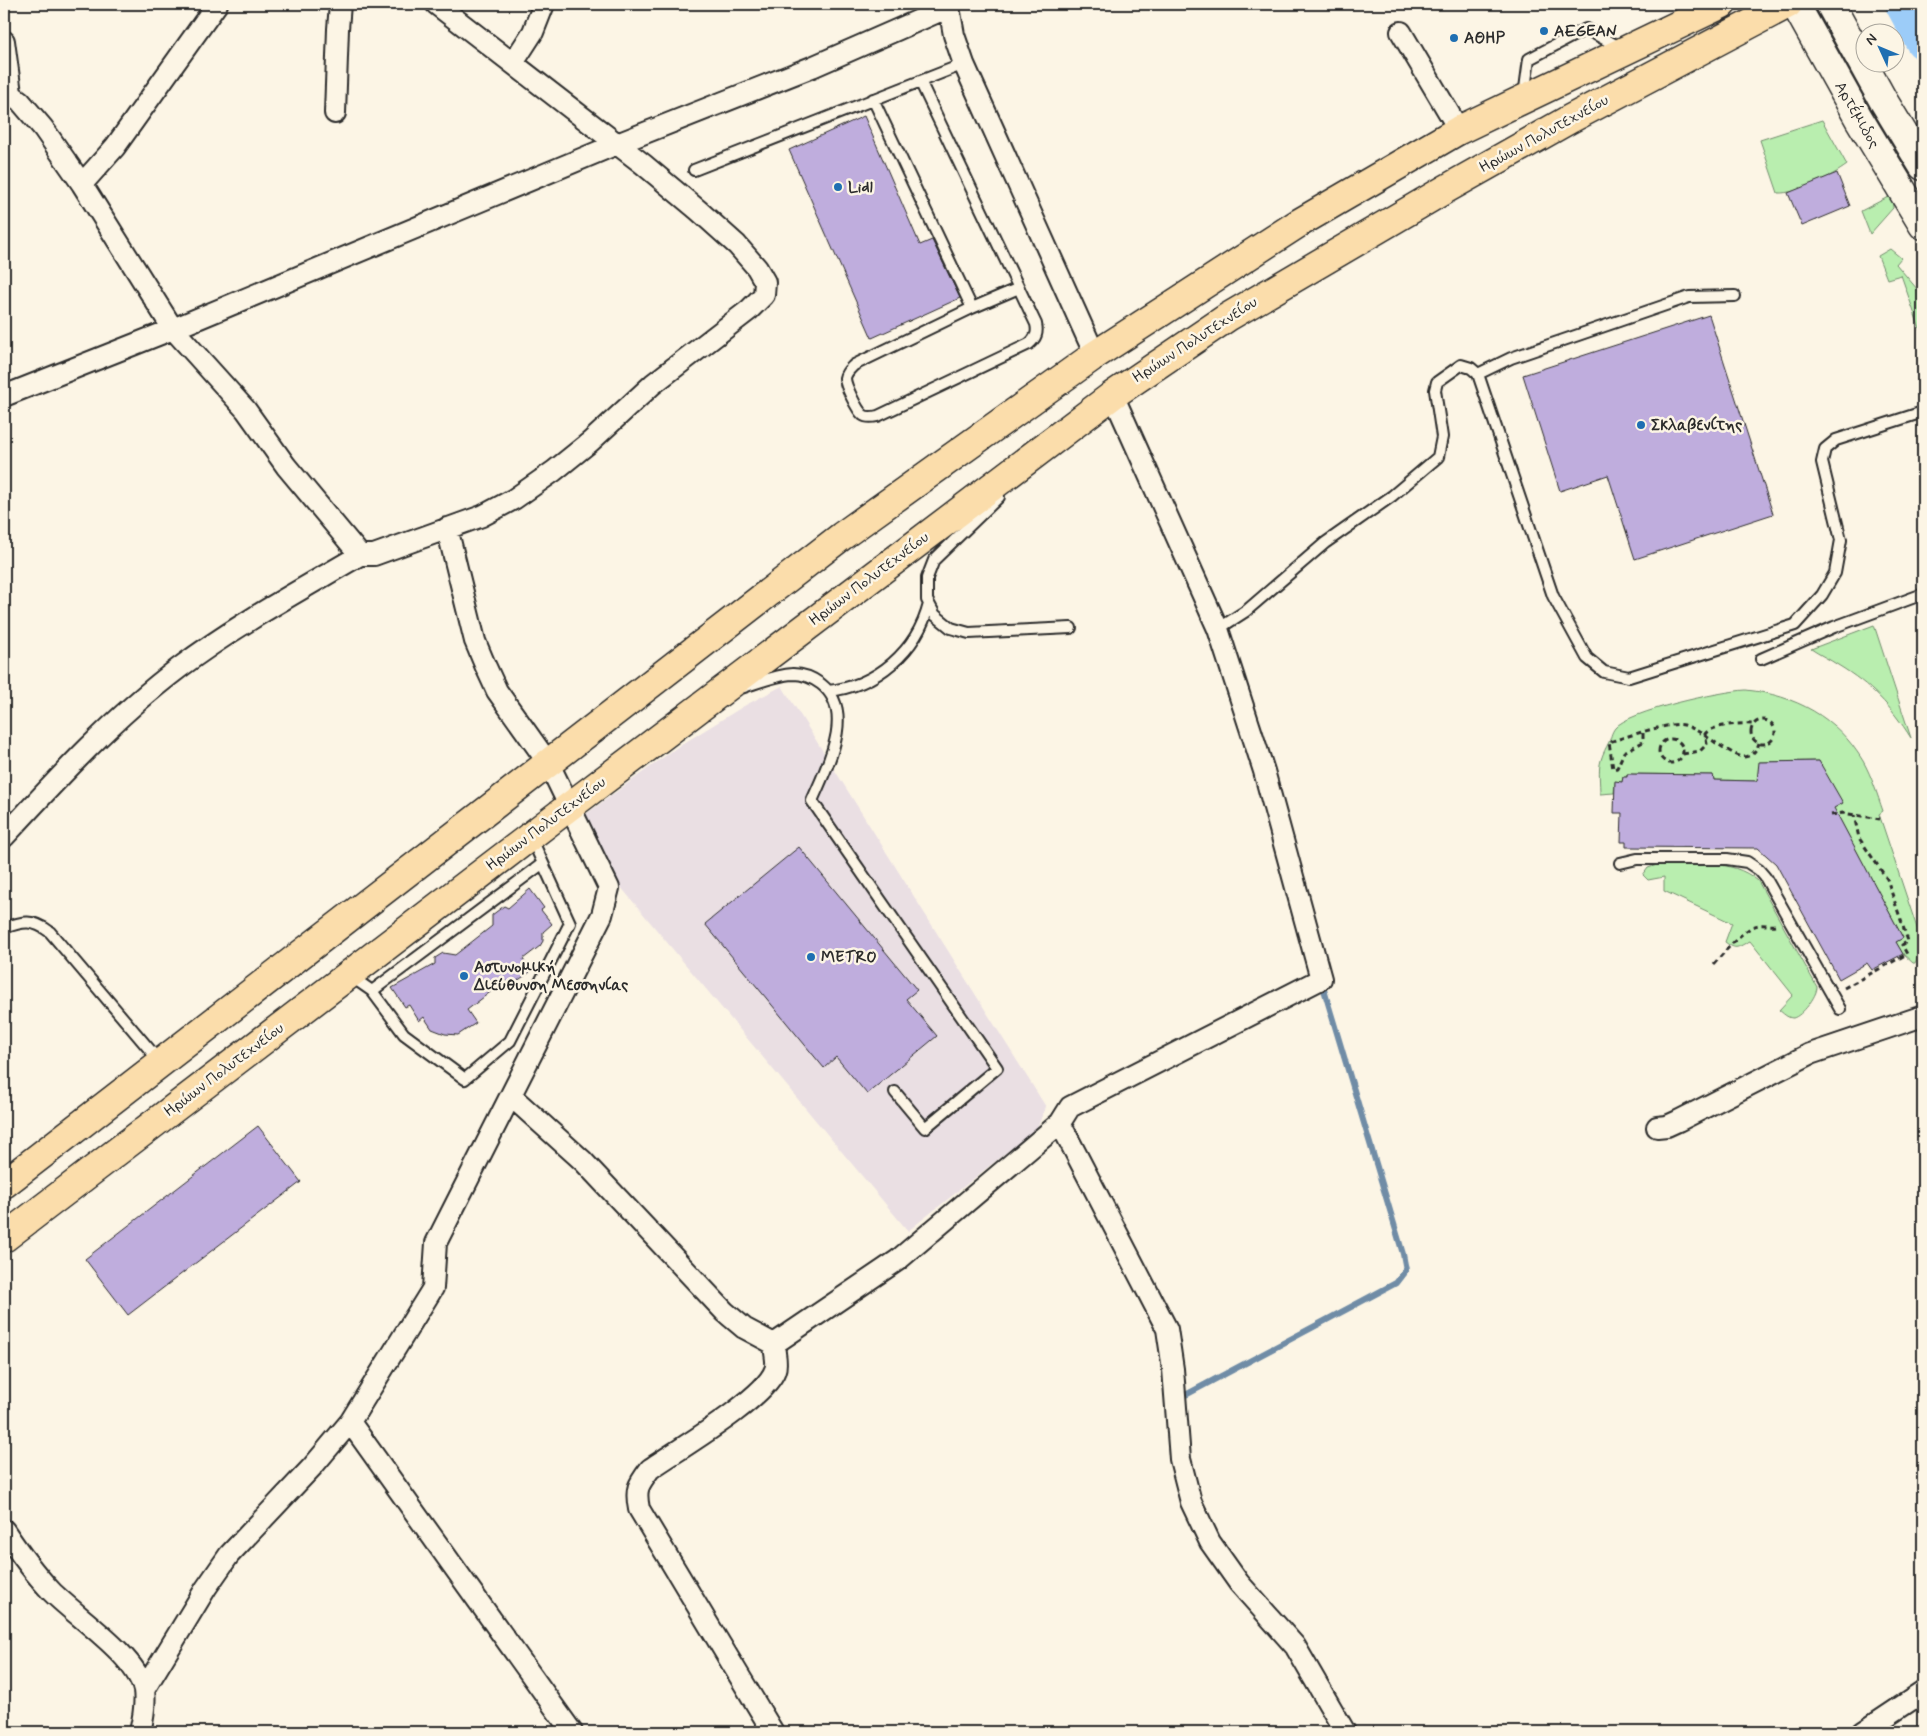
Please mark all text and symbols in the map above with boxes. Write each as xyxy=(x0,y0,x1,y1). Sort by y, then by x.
place label: AEGEAN xyxy=(1554,21,1617,42)
north arrow xyxy=(1854,22,1904,72)
marker: AEGEAN xyxy=(1538,25,1550,37)
place label: ΑΘΗΡ xyxy=(1464,28,1506,49)
text: N xyxy=(1862,30,1881,49)
marker: ΑΘΗΡ xyxy=(1448,32,1460,44)
street label: Αρτέμιδος xyxy=(1829,77,1885,152)
street label: Ηρώων Πολυτεχνείου xyxy=(1475,90,1613,178)
place label: Lidl xyxy=(848,177,873,198)
marker: Lidl xyxy=(832,181,844,193)
street label: Ηρώων Πολυτεχνείου xyxy=(1128,292,1262,388)
place label: Σκλαβενίτης xyxy=(1651,415,1742,436)
marker: Σκλαβενίτης xyxy=(1635,419,1647,431)
street label: Ηρώων Πολυτεχνείου xyxy=(805,527,933,631)
street label: Ηρώων Πολυτεχνείου xyxy=(482,772,610,876)
place label: METRO xyxy=(821,947,877,968)
marker: METRO xyxy=(805,951,817,963)
place label: Αστυνομική Διεύθυνση Μεσσηνίας xyxy=(473,957,628,996)
marker: Αστυνομική Διεύθυνση Μεσσηνίας xyxy=(458,970,470,982)
street label: Ηρώων Πολυτεχνείου xyxy=(160,1018,288,1122)

